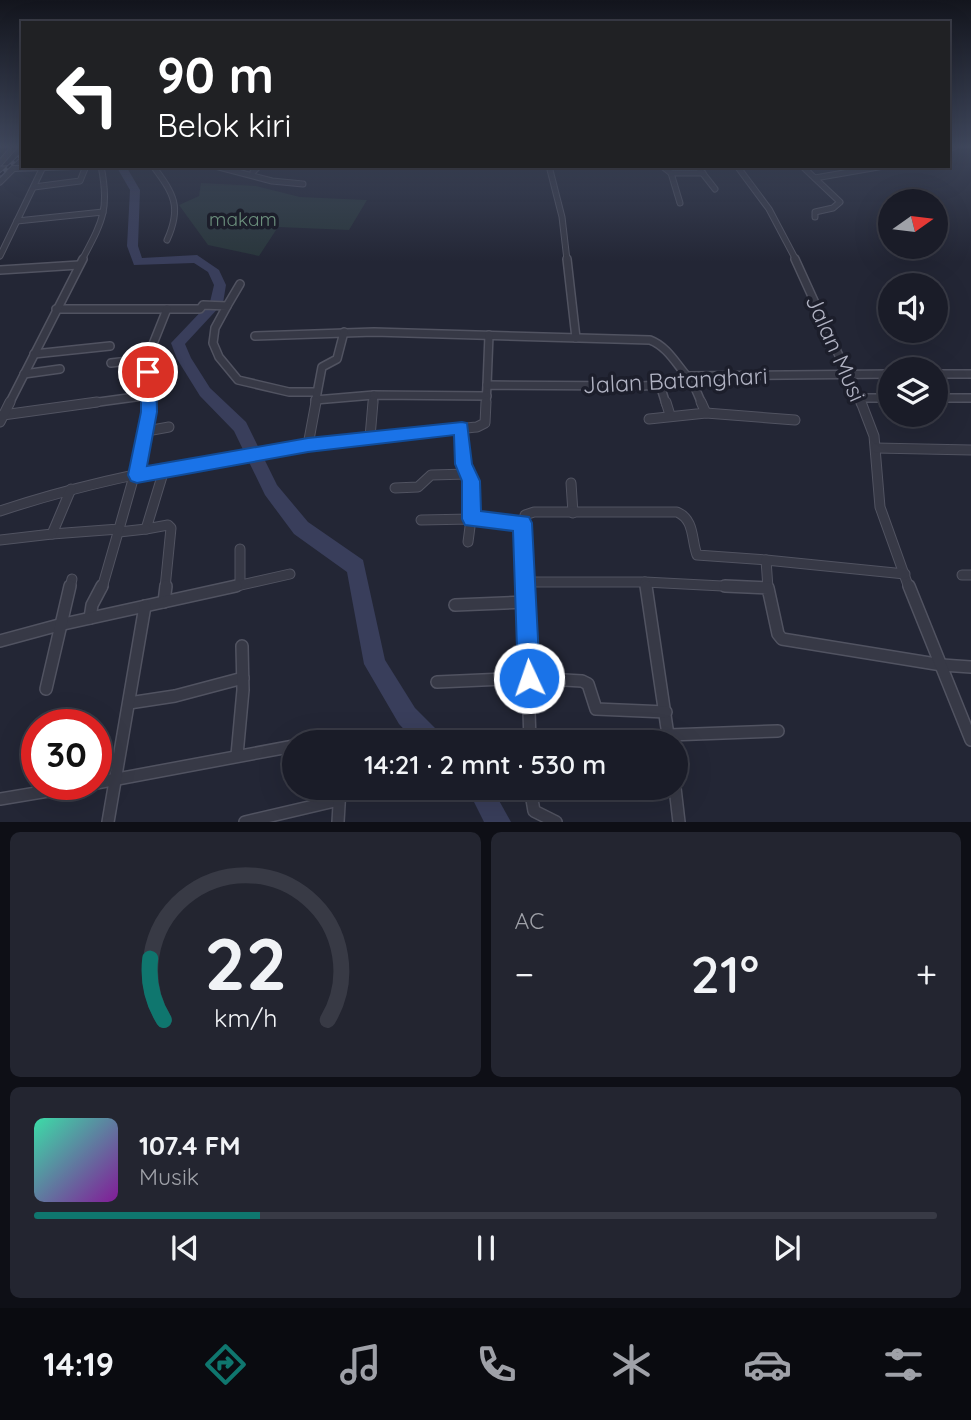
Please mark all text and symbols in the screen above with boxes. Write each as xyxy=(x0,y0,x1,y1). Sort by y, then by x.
text: 90 m xyxy=(157,44,274,105)
icon: left xyxy=(42,49,133,140)
text: Belok kiri xyxy=(157,105,291,145)
north arrow xyxy=(878,189,948,259)
map controls xyxy=(878,189,948,427)
park label: makam xyxy=(209,207,277,231)
button: sound xyxy=(878,273,948,343)
street label: Jalan Musi xyxy=(800,290,872,406)
pin xyxy=(118,342,178,402)
icon: arrive xyxy=(129,353,167,391)
button: layers xyxy=(878,357,948,427)
street label: Jalan Batanghari xyxy=(582,361,768,399)
position arrow xyxy=(492,641,566,715)
speed limit sign: 30 xyxy=(21,709,112,800)
text: 14:21 · 2 mnt · 530 m xyxy=(364,748,606,781)
text: AC xyxy=(515,906,544,935)
text: 22 xyxy=(204,918,287,1009)
text: 21° xyxy=(691,941,759,1006)
text: − xyxy=(515,950,534,998)
text: + xyxy=(916,950,937,998)
text: km/h xyxy=(214,1002,277,1033)
text: 107.4 FM xyxy=(139,1129,241,1162)
text: Musik xyxy=(139,1162,199,1191)
icon: previous xyxy=(166,1229,204,1267)
icon: pause xyxy=(467,1229,505,1267)
icon: next xyxy=(768,1229,806,1267)
icon: directions xyxy=(201,1340,250,1389)
icon: music xyxy=(336,1340,385,1389)
icon: phone xyxy=(472,1340,521,1389)
icon: climate xyxy=(607,1340,656,1389)
icon: car xyxy=(743,1340,792,1389)
icon: filters xyxy=(879,1340,928,1389)
text: 14:19 xyxy=(43,1344,114,1384)

